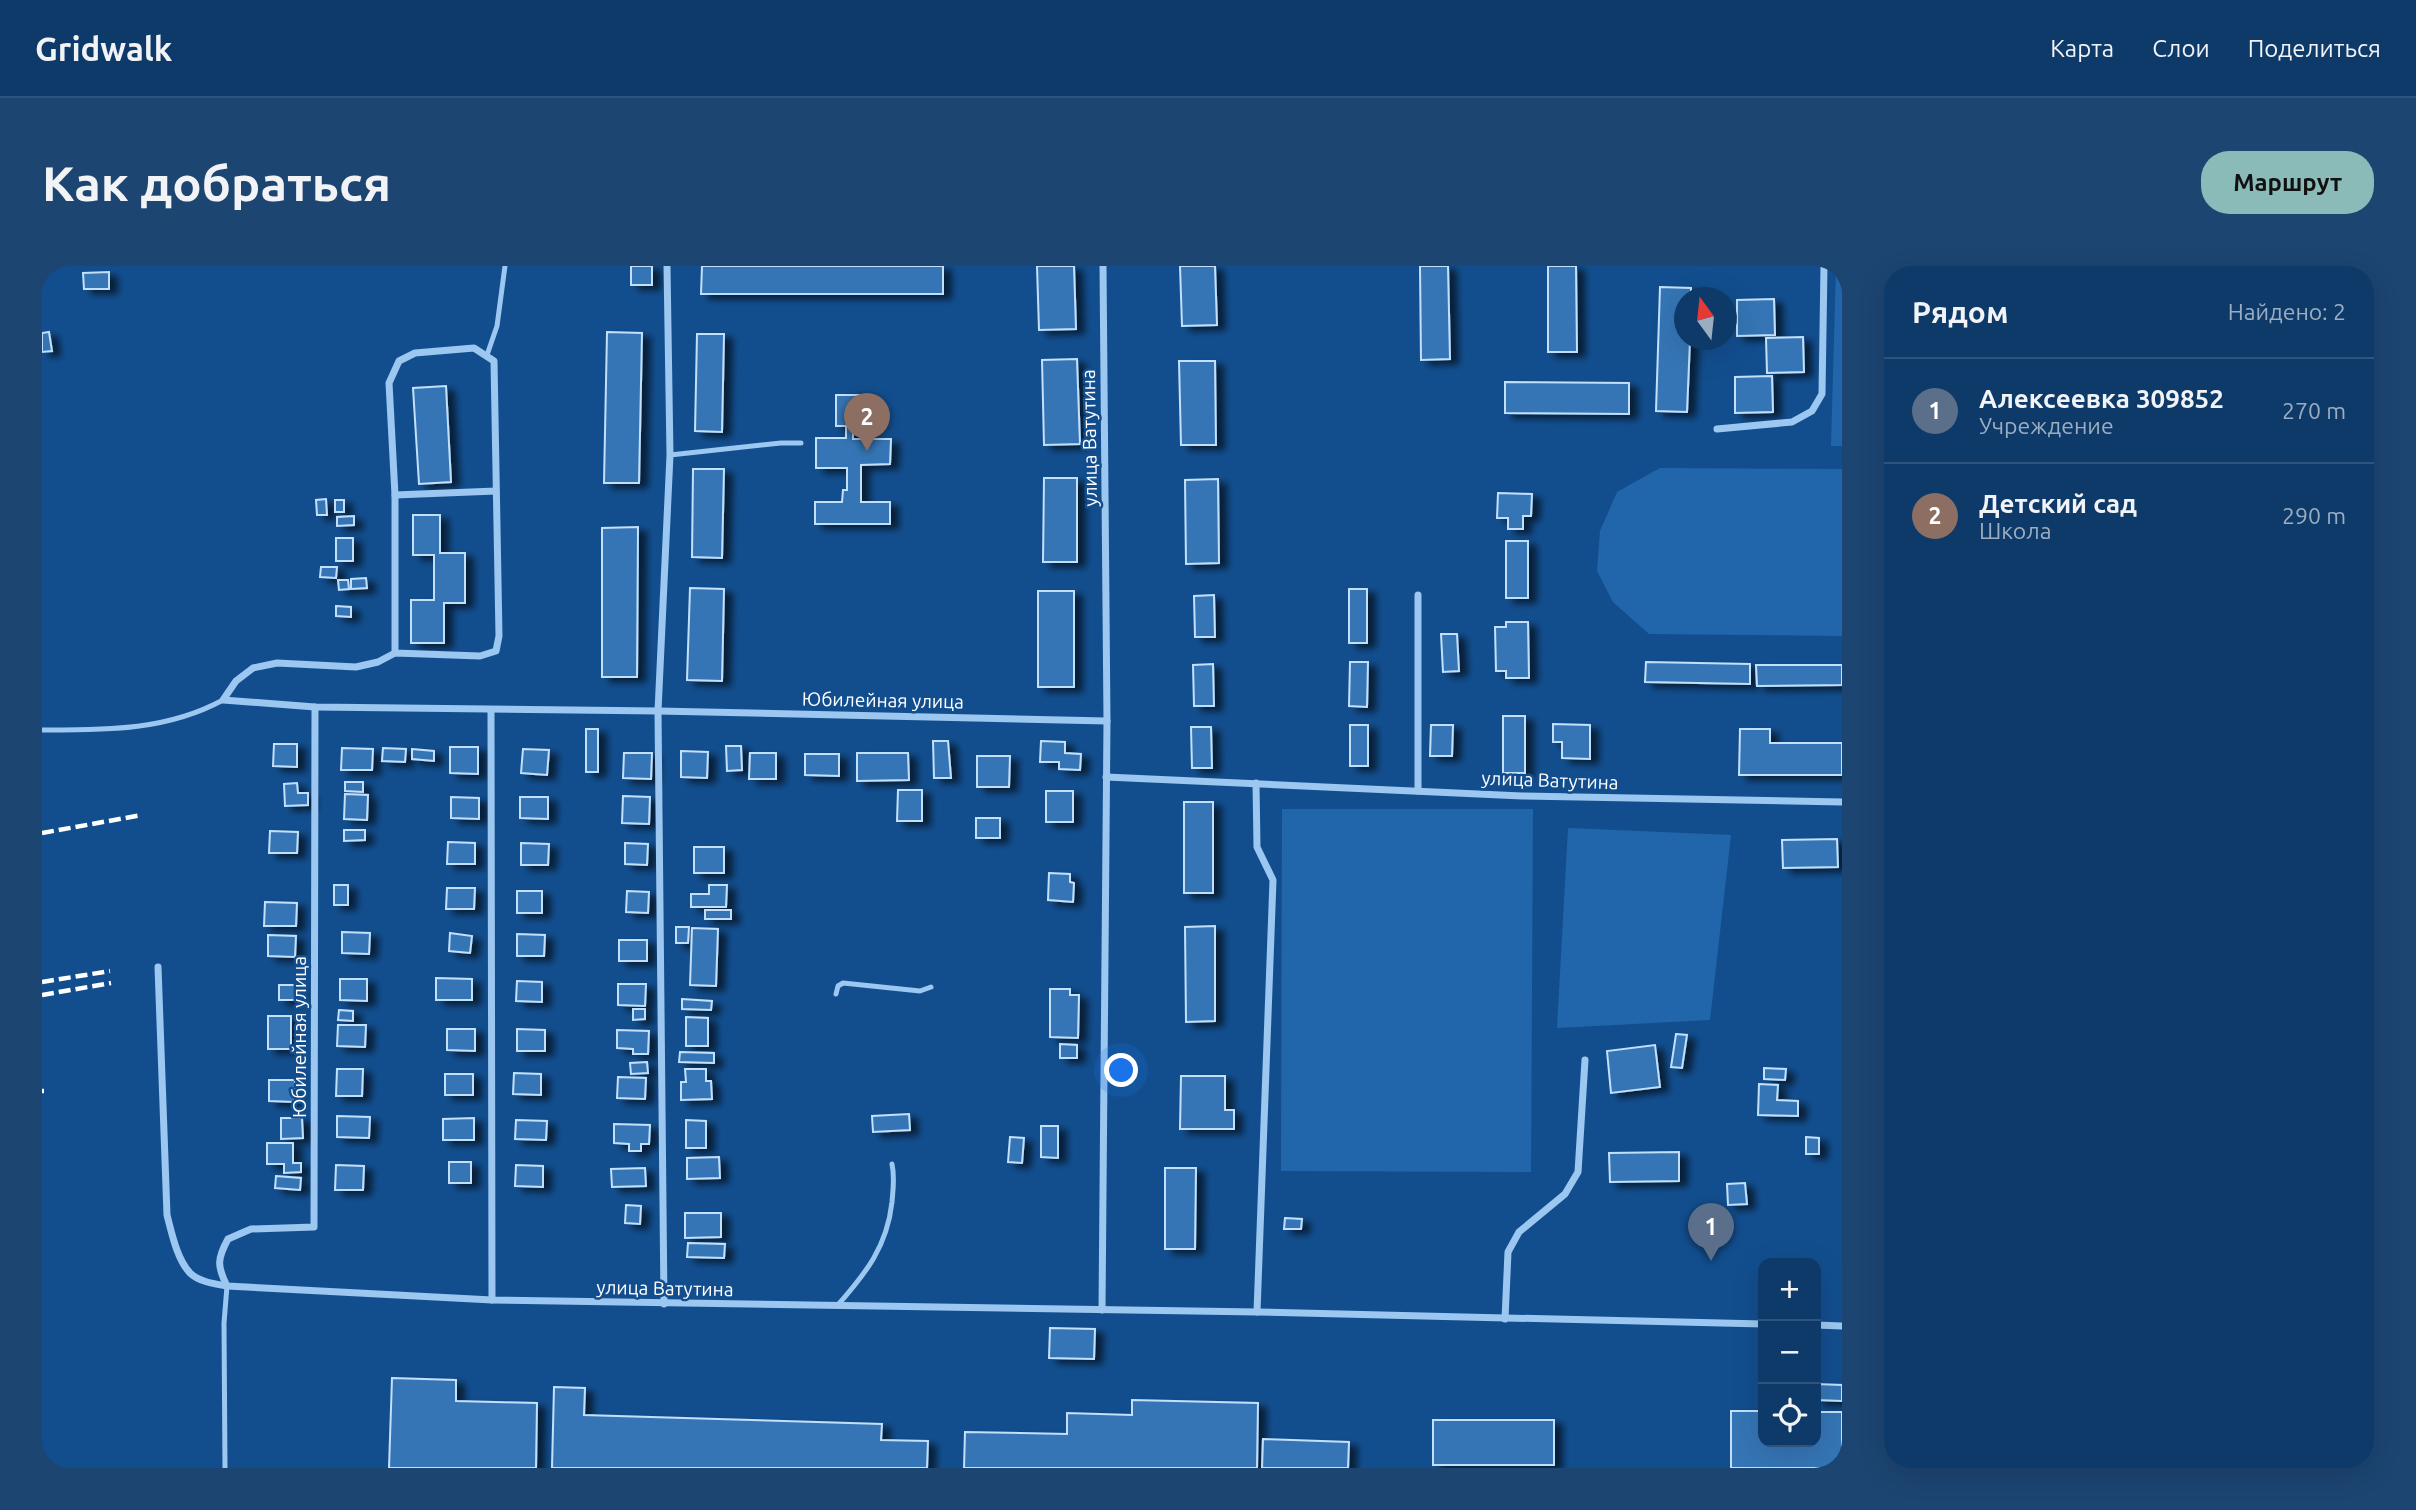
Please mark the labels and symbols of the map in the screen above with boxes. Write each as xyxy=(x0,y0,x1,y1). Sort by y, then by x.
north arrow xyxy=(1674,287,1737,350)
street label: улица Ватутина xyxy=(1077,369,1101,507)
pin: 2 xyxy=(844,393,890,451)
street label: Юбилейная улица xyxy=(802,688,964,712)
street label: улица Ватутина xyxy=(1481,767,1619,793)
street label: Юбилейная улица xyxy=(288,956,310,1118)
your location xyxy=(1104,1053,1138,1087)
pin: 1 xyxy=(1688,1203,1734,1261)
street label: улица Ватутина xyxy=(596,1276,734,1300)

